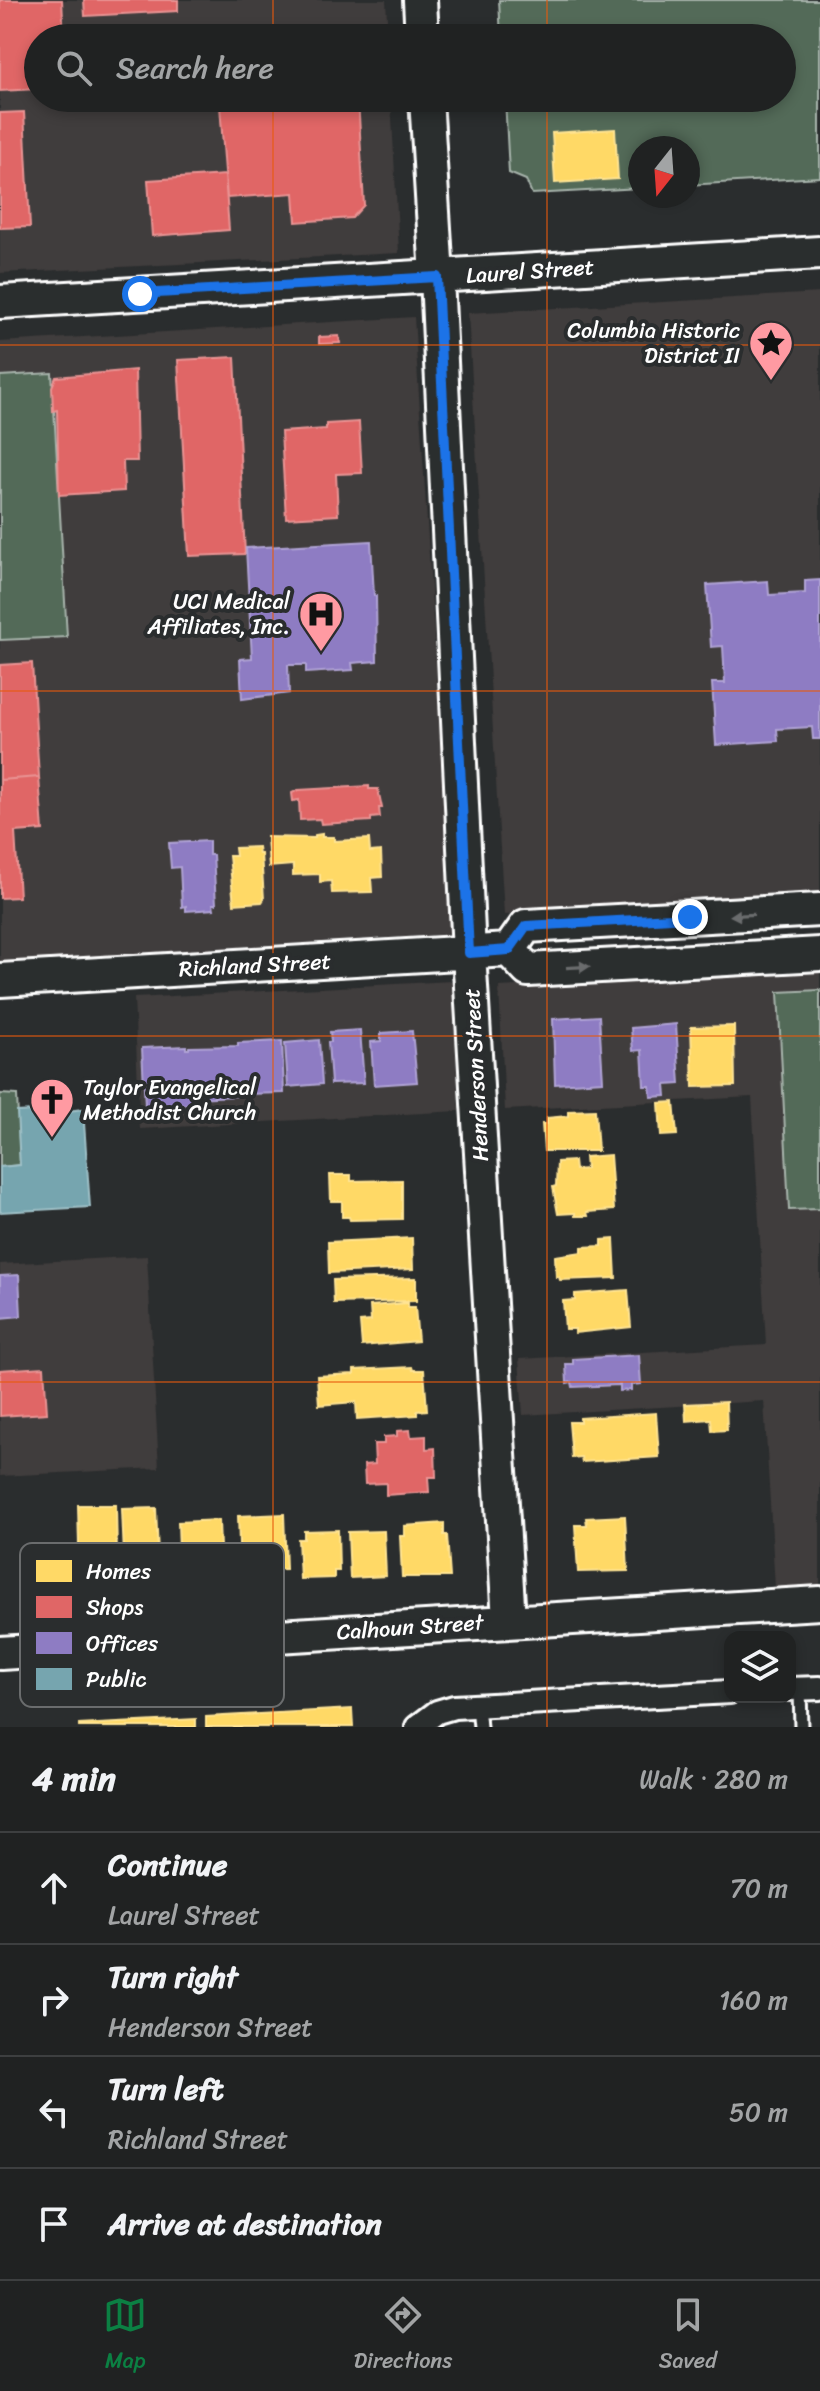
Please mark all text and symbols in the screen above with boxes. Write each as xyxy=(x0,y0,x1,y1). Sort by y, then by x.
search box xyxy=(24,24,796,112)
text: Search here xyxy=(116,41,274,95)
icon: search xyxy=(52,46,96,90)
north arrow xyxy=(628,136,700,208)
street label: Laurel Street xyxy=(465,247,596,295)
route start xyxy=(122,276,158,312)
place label: Columbia Historic District II xyxy=(567,311,740,375)
place icon: Columbia Historic District II xyxy=(747,319,795,382)
place label: UCI Medical Affiliates, Inc. xyxy=(147,582,291,646)
hospital icon: UCI Medical Affiliates, Inc. xyxy=(297,590,345,653)
route end xyxy=(672,899,708,935)
one-way arrow xyxy=(729,908,754,921)
street label: Richland Street xyxy=(178,942,332,988)
one-way arrow xyxy=(566,961,591,974)
street label: Henderson Street xyxy=(452,987,500,1162)
place label: Taylor Evangelical Methodist Church xyxy=(83,1068,257,1132)
church icon: Taylor Evangelical Methodist Church xyxy=(28,1076,76,1139)
legend xyxy=(20,1543,284,1707)
text: Homes xyxy=(86,1552,152,1591)
text: Shops xyxy=(86,1588,143,1627)
street label: Calhoun Street xyxy=(335,1602,486,1652)
text: Offices xyxy=(86,1624,159,1663)
map controls xyxy=(724,1631,796,1703)
button: layers xyxy=(724,1631,796,1703)
text: Public xyxy=(86,1660,147,1699)
text: 4 min xyxy=(32,1749,116,1809)
text: Walk · 280 m xyxy=(639,1756,788,1802)
text: Continue xyxy=(108,1838,227,1892)
text: 70 m xyxy=(730,1865,788,1911)
icon: ahead xyxy=(32,1866,76,1910)
text: Laurel Street xyxy=(108,1892,260,1938)
text: Turn right xyxy=(108,1950,238,2004)
text: 160 m xyxy=(719,1977,788,2023)
icon: right xyxy=(32,1978,76,2022)
text: Henderson Street xyxy=(108,2004,313,2050)
text: Turn left xyxy=(108,2062,224,2116)
text: 50 m xyxy=(729,2089,788,2135)
icon: left xyxy=(32,2090,76,2134)
text: Richland Street xyxy=(108,2116,288,2162)
text: Arrive at destination xyxy=(108,2197,382,2251)
icon: arrive xyxy=(32,2202,76,2246)
tab: Map xyxy=(103,2293,147,2380)
tab: Directions xyxy=(354,2293,452,2380)
tab: Saved xyxy=(659,2293,717,2380)

